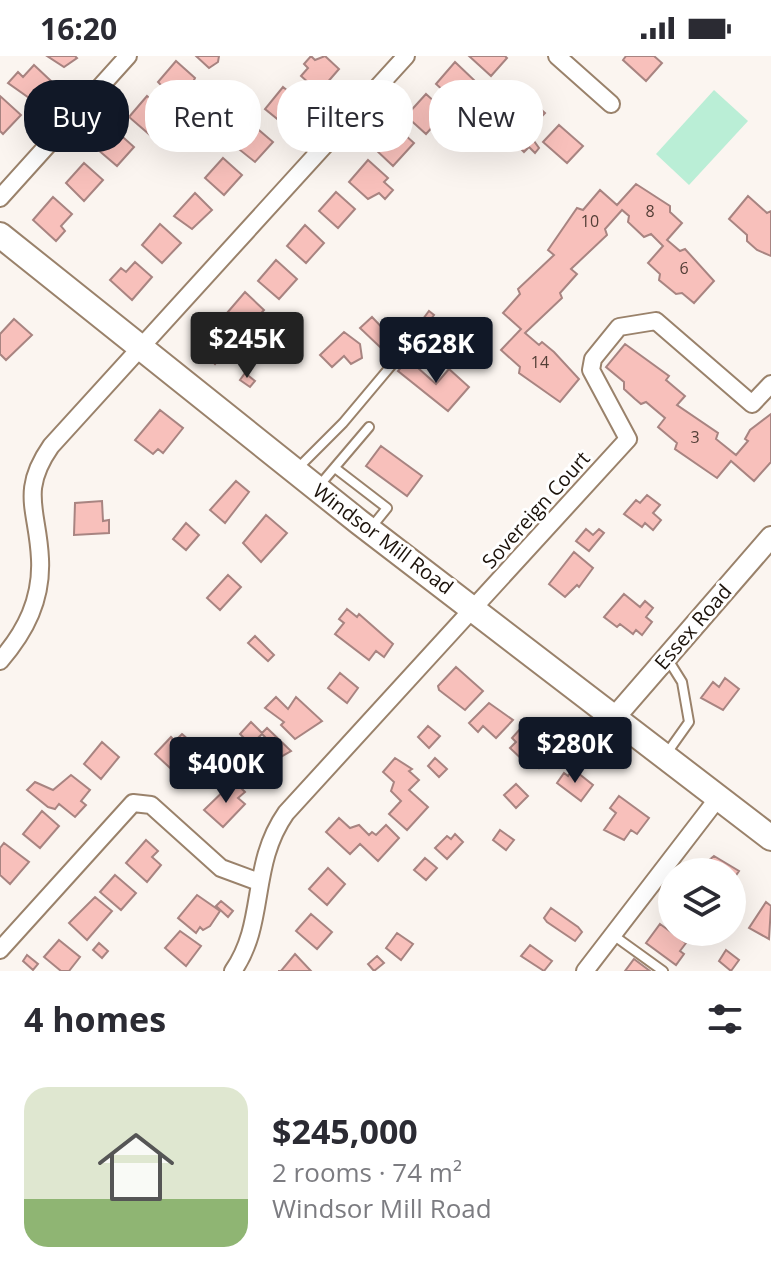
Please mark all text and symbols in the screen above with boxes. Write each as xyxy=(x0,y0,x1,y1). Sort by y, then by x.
text: 16:20 xyxy=(40,8,117,49)
chip: Buy xyxy=(24,80,129,152)
chip: Rent xyxy=(145,80,261,152)
chip: Filters xyxy=(277,80,413,152)
chip: New xyxy=(429,80,543,152)
house number: 8 xyxy=(645,200,655,222)
house number: 10 xyxy=(581,210,599,232)
house number: 6 xyxy=(679,257,689,279)
pin: $245K xyxy=(191,312,303,380)
pin: $628K xyxy=(380,317,492,385)
text: $245K xyxy=(209,320,285,356)
text: $628K xyxy=(398,325,474,361)
house number: 14 xyxy=(531,351,549,373)
house number: 3 xyxy=(690,426,700,448)
street label: Sovereign Court xyxy=(476,445,596,574)
street label: Windsor Mill Road xyxy=(308,477,459,600)
street label: Essex Road xyxy=(648,578,737,675)
pin: $280K xyxy=(519,717,631,785)
text: $280K xyxy=(537,725,613,761)
pin: $400K xyxy=(170,737,282,805)
text: $400K xyxy=(188,745,264,781)
map controls xyxy=(658,858,746,946)
button: layers xyxy=(658,858,746,946)
text: 4 homes xyxy=(24,996,166,1042)
icon: filters xyxy=(703,997,747,1041)
text: $245,000 xyxy=(272,1108,418,1154)
icon: home xyxy=(88,1119,184,1215)
text: 2 rooms · 74 m² xyxy=(272,1154,462,1190)
text: Windsor Mill Road xyxy=(272,1190,492,1226)

